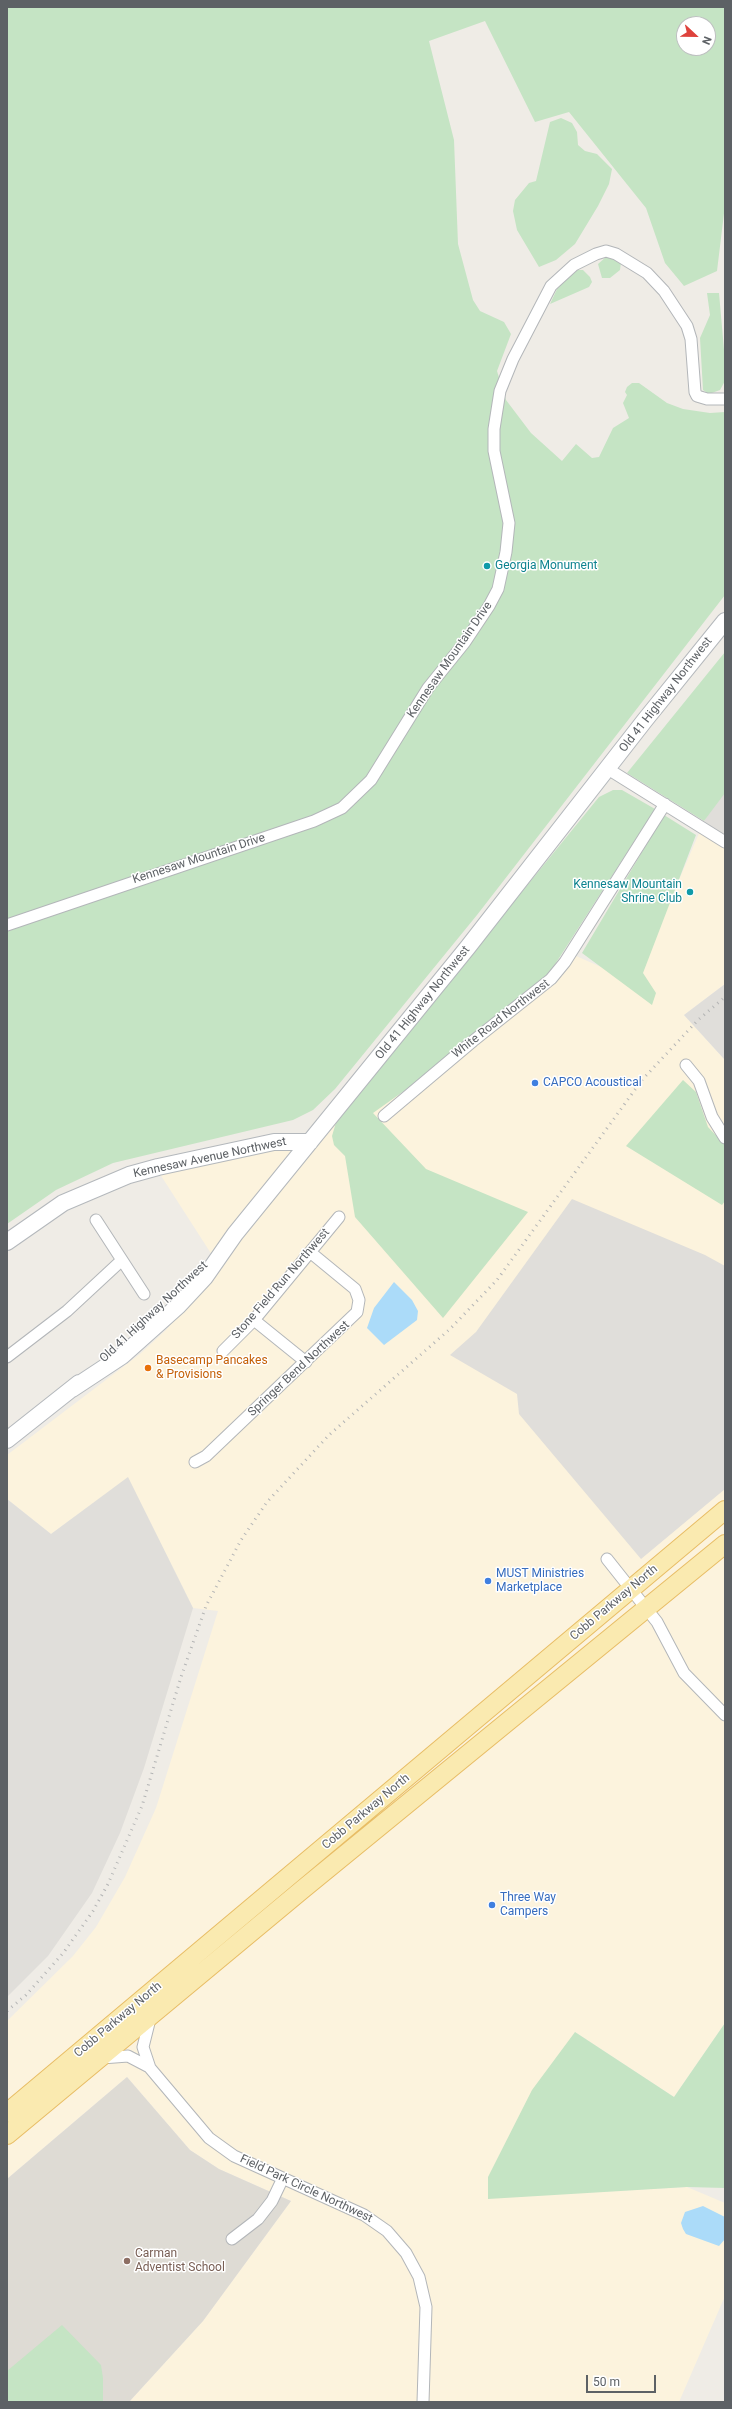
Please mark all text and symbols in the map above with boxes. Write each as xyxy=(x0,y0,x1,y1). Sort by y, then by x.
north arrow xyxy=(676,16,716,56)
text: N xyxy=(699,34,714,46)
place label: Georgia Monument xyxy=(495,559,597,573)
marker: Georgia Monument xyxy=(482,561,492,571)
street label: Kennesaw Mountain Drive xyxy=(404,599,496,721)
street label: Old 41 Highway Northwest xyxy=(617,635,715,755)
street label: Kennesaw Mountain Drive xyxy=(131,831,267,887)
place label: Kennesaw Mountain Shrine Club xyxy=(573,878,682,906)
marker: Kennesaw Mountain Shrine Club xyxy=(685,887,695,897)
street label: Old 41 Highway Northwest xyxy=(373,943,473,1063)
street label: White Road Northwest xyxy=(449,976,553,1062)
place label: CAPCO Acoustical xyxy=(543,1076,642,1090)
marker: CAPCO Acoustical xyxy=(530,1078,540,1088)
street label: Kennesaw Avenue Northwest xyxy=(132,1135,288,1181)
street label: Stone Field Run Northwest xyxy=(229,1226,333,1342)
street label: Old 41 Highway Northwest xyxy=(97,1258,211,1366)
street label: Springer Bend Northwest xyxy=(245,1318,353,1420)
place label: Basecamp Pancakes & Provisions xyxy=(156,1354,268,1382)
marker: Basecamp Pancakes & Provisions xyxy=(143,1363,153,1373)
street label: Cobb Parkway North xyxy=(567,1562,661,1644)
place label: MUST Ministries Marketplace xyxy=(496,1567,584,1595)
marker: MUST Ministries Marketplace xyxy=(483,1576,493,1586)
street label: Cobb Parkway North xyxy=(319,1771,413,1853)
place label: Three Way Campers xyxy=(500,1891,556,1919)
marker: Three Way Campers xyxy=(487,1900,497,1910)
street label: Cobb Parkway North xyxy=(71,1979,165,2061)
street label: Field Park Circle Northwest xyxy=(237,2152,375,2226)
place label: Carman Adventist School xyxy=(135,2247,225,2275)
marker: Carman Adventist School xyxy=(122,2256,132,2266)
scale bar xyxy=(588,2367,658,2393)
text: 50 m xyxy=(593,2375,620,2389)

